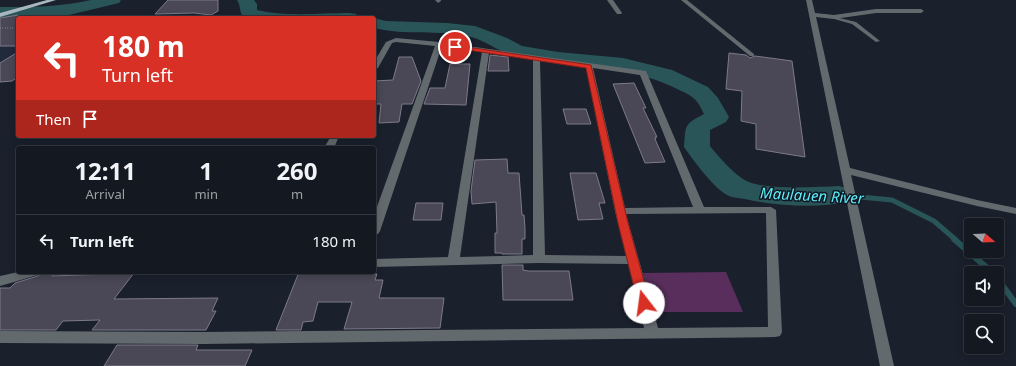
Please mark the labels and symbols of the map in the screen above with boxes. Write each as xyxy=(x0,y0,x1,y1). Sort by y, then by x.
pin xyxy=(438,30,472,64)
water label: Maulauen River xyxy=(760,182,865,208)
north arrow xyxy=(964,218,1004,258)
position arrow xyxy=(623,282,665,324)

